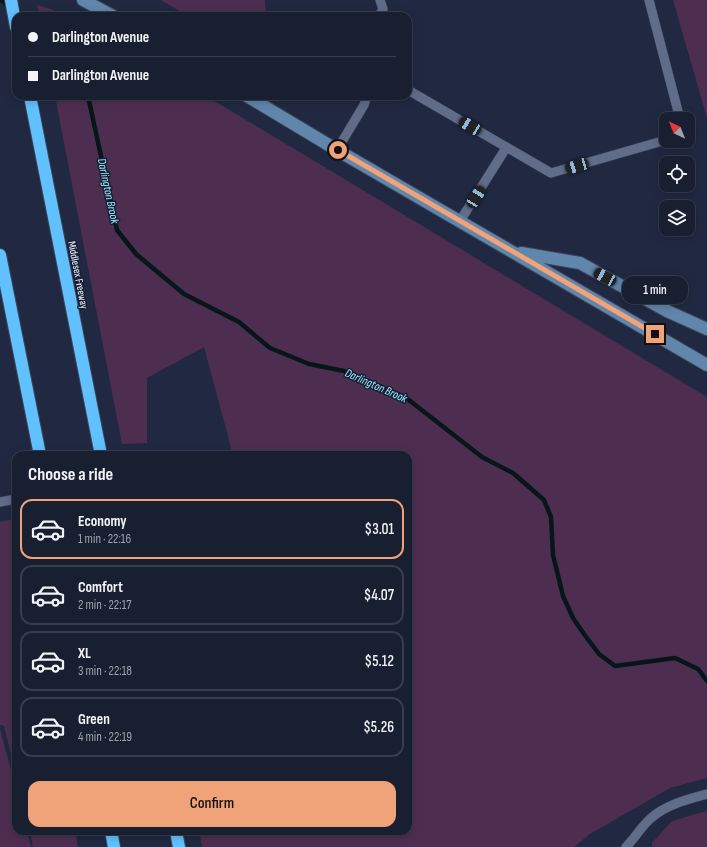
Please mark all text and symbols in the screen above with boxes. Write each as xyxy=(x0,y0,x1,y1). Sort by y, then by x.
text: Darlington Avenue xyxy=(52,28,149,47)
text: Darlington Avenue xyxy=(52,66,149,85)
north arrow xyxy=(659,112,695,148)
map controls xyxy=(659,112,695,236)
car xyxy=(457,115,483,137)
route start xyxy=(329,141,347,159)
button: locate xyxy=(659,156,695,192)
water label: Darlington Brook xyxy=(94,157,122,226)
car xyxy=(564,157,590,175)
car xyxy=(465,184,487,210)
button: layers xyxy=(659,200,695,236)
street label: Middlesex Freeway xyxy=(65,240,91,311)
car xyxy=(592,266,618,288)
callout: 1 min xyxy=(622,276,688,304)
text: 1 min xyxy=(643,282,667,298)
route end xyxy=(646,325,664,343)
water label: Darlington Brook xyxy=(343,366,410,407)
text: Choose a ride xyxy=(28,464,113,485)
icon: car xyxy=(30,511,66,547)
text: Economy xyxy=(78,512,127,531)
text: $3.01 xyxy=(365,520,394,539)
text: 1 min · 22:16 xyxy=(78,531,131,547)
icon: car xyxy=(30,577,66,613)
text: Comfort xyxy=(78,578,123,597)
text: $4.07 xyxy=(364,586,394,605)
text: 2 min · 22:17 xyxy=(78,597,131,613)
icon: car xyxy=(30,643,66,679)
text: XL xyxy=(78,644,91,663)
text: $5.12 xyxy=(365,652,394,671)
text: 3 min · 22:18 xyxy=(78,663,132,679)
icon: car xyxy=(30,709,66,745)
text: Green xyxy=(78,710,110,729)
text: $5.26 xyxy=(363,718,394,737)
text: 4 min · 22:19 xyxy=(78,729,132,745)
button: Confirm xyxy=(28,781,396,827)

